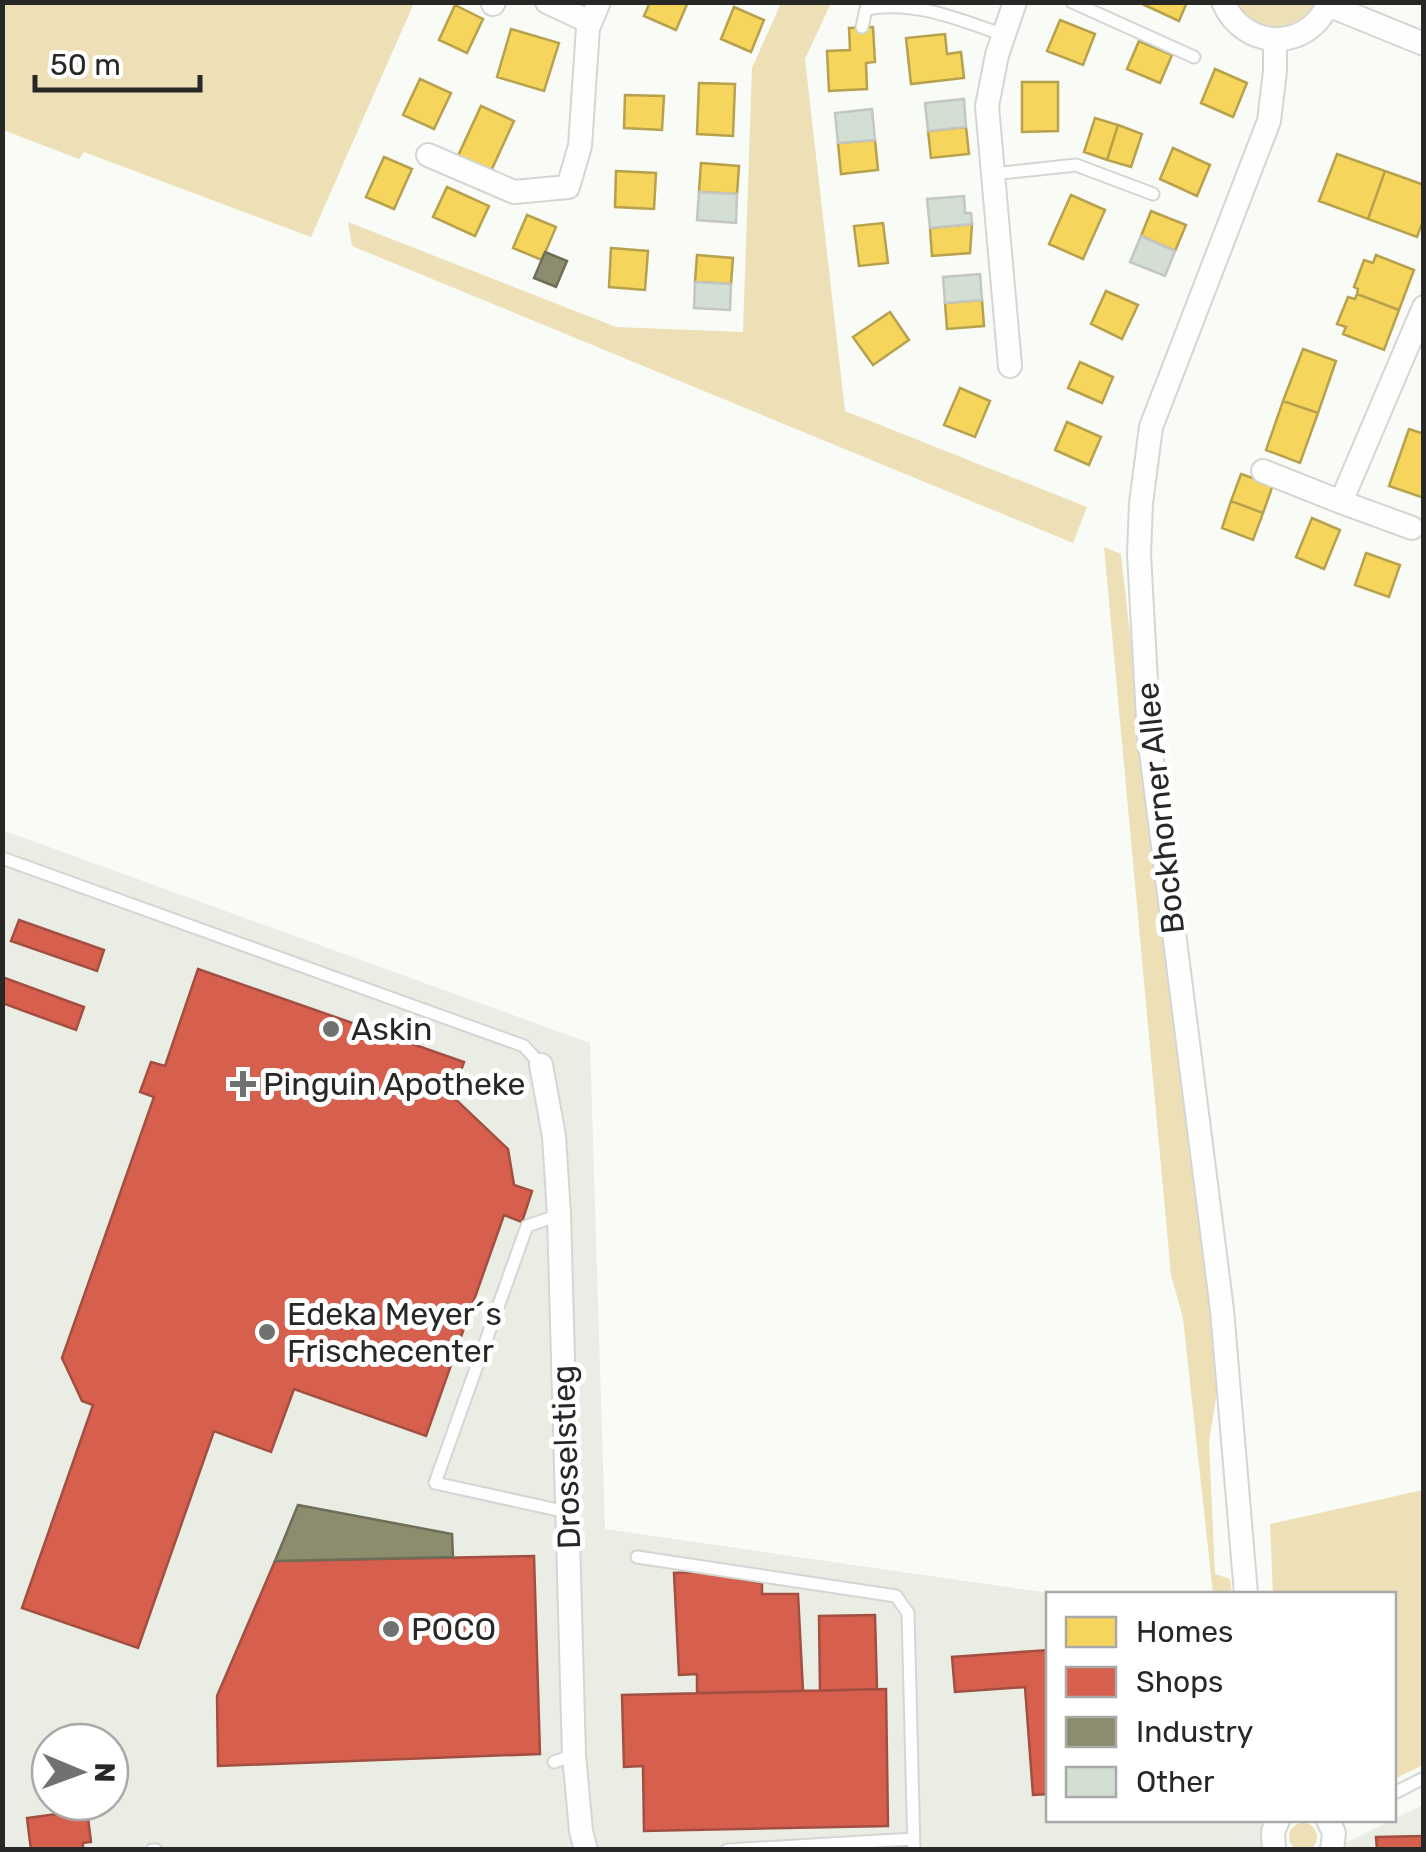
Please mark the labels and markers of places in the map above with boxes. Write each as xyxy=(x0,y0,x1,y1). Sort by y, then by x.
place label: Askin xyxy=(351,1010,432,1048)
marker: Askin xyxy=(320,1018,342,1040)
place label: Pinguin Apotheke xyxy=(263,1065,525,1103)
marker: Pinguin Apotheke xyxy=(232,1073,254,1095)
place label: Edeka Meyer´s Frischecenter xyxy=(287,1295,502,1370)
marker: Edeka Meyer´s Frischecenter xyxy=(256,1321,278,1343)
place label: POCO xyxy=(411,1610,496,1648)
marker: POCO xyxy=(380,1618,402,1640)

